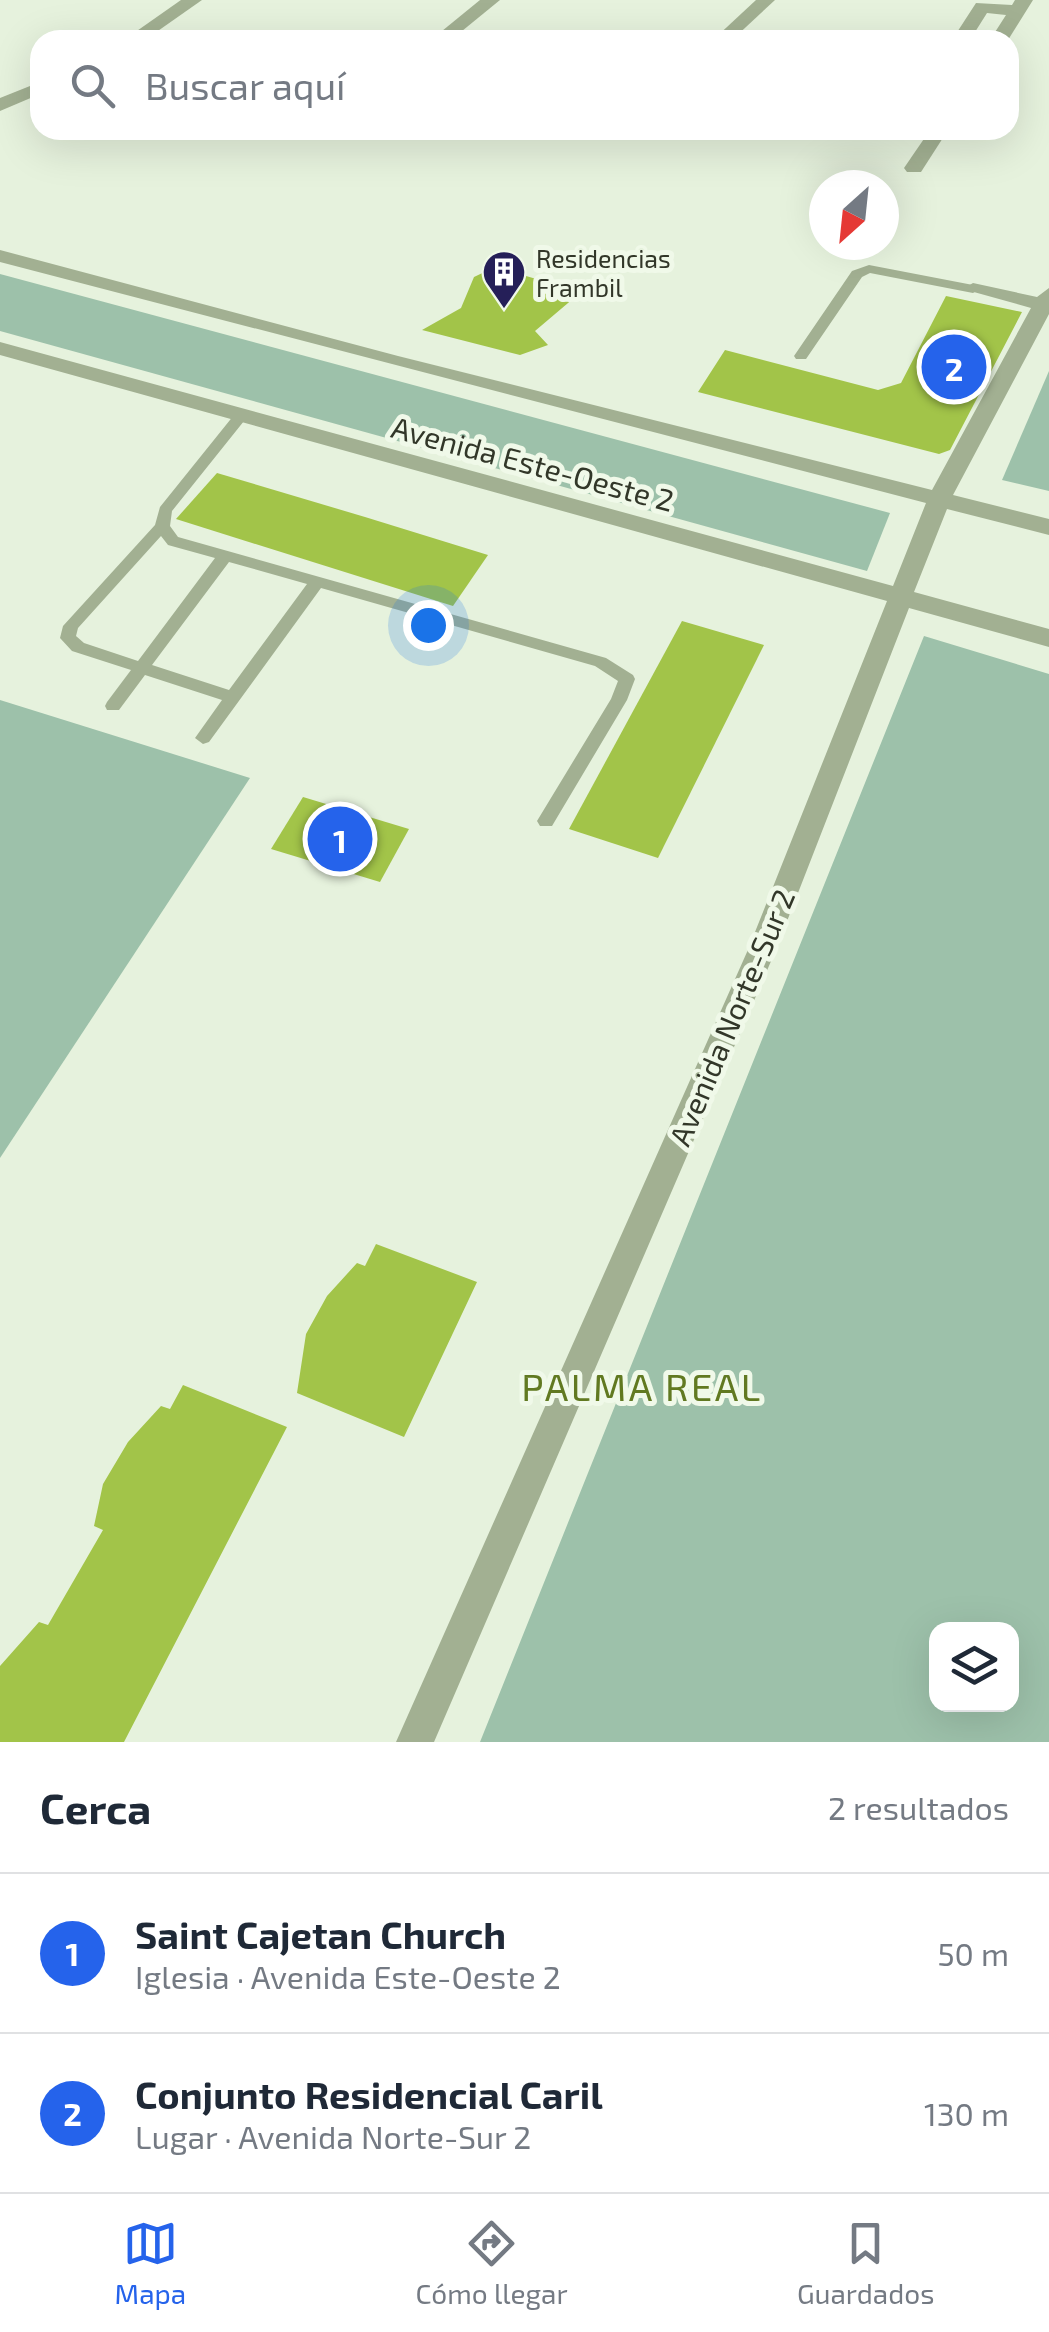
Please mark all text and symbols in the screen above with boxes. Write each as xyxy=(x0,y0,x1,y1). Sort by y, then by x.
search box xyxy=(30,30,1019,140)
icon: search xyxy=(65,58,120,113)
text: Buscar aquí xyxy=(145,62,346,108)
north arrow xyxy=(809,170,899,260)
place label: Residencias Frambil xyxy=(536,243,671,302)
building icon: Residencias Frambil xyxy=(481,249,527,310)
pin: 2 xyxy=(922,330,986,404)
street label: Avenida Este-Oeste 2 xyxy=(388,408,678,518)
your location xyxy=(403,600,454,651)
pin: 1 xyxy=(308,802,372,876)
street label: Avenida Norte-Sur 2 xyxy=(661,883,801,1151)
district label: PALMA REAL xyxy=(521,1363,763,1409)
map controls xyxy=(929,1622,1019,1712)
button: layers xyxy=(929,1622,1019,1712)
text: Cerca xyxy=(40,1782,151,1832)
text: 2 resultados xyxy=(828,1788,1009,1826)
text: Saint Cajetan Church xyxy=(135,1911,506,1957)
text: 1 xyxy=(66,1934,79,1972)
text: 50 m xyxy=(937,1934,1009,1972)
text: Iglesia · Avenida Este-Oeste 2 xyxy=(135,1957,561,1995)
text: Conjunto Residencial Caril xyxy=(135,2071,603,2117)
text: 2 xyxy=(63,2094,82,2132)
text: 130 m xyxy=(924,2094,1009,2132)
text: Lugar · Avenida Norte-Sur 2 xyxy=(135,2117,531,2155)
tab: Mapa xyxy=(115,2216,186,2310)
tab: Cómo llegar xyxy=(415,2216,568,2310)
tab: Guardados xyxy=(797,2216,934,2310)

